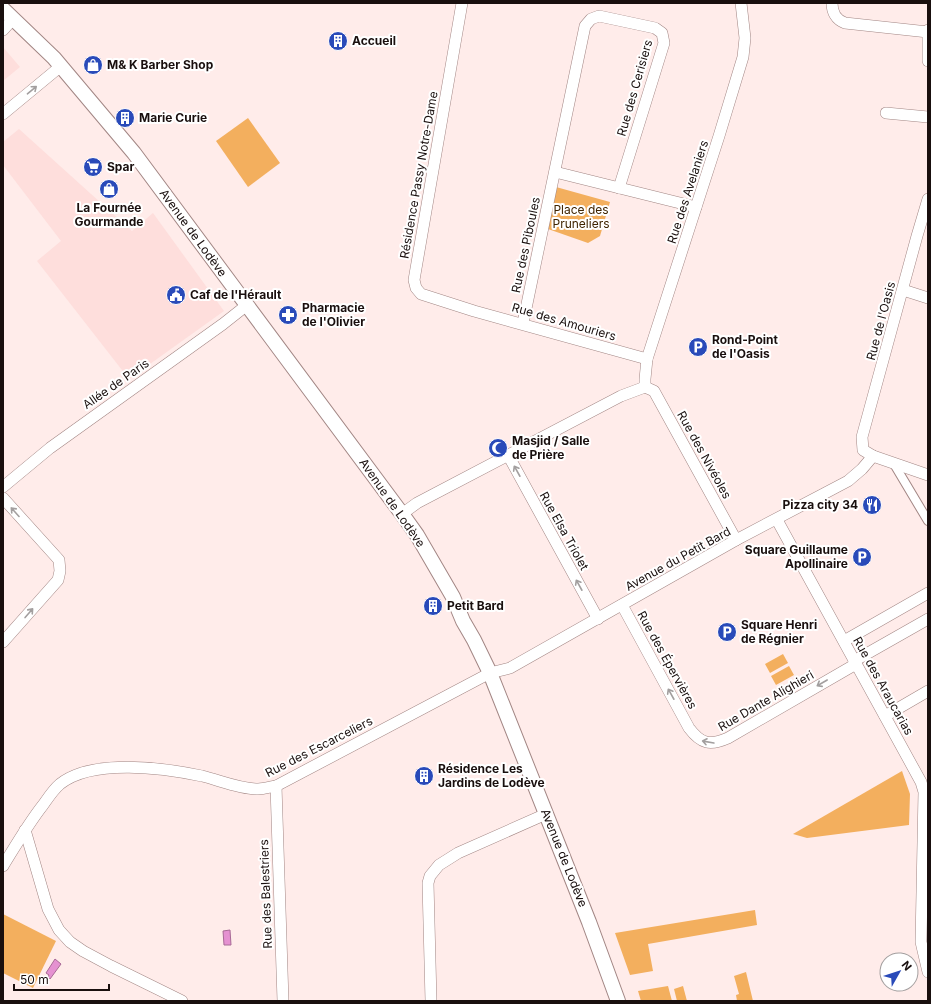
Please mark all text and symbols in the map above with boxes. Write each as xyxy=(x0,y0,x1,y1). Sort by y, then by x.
building icon: Accueil xyxy=(327,30,349,52)
place label: Accueil xyxy=(352,33,396,48)
street label: Rue des Cerisiers xyxy=(614,38,655,138)
shop icon: M& K Barber Shop xyxy=(82,54,104,76)
place label: M& K Barber Shop xyxy=(107,57,214,72)
one-way arrow xyxy=(27,85,37,94)
street label: Résidence Passy Notre-Dame xyxy=(396,90,441,260)
building icon: Marie Curie xyxy=(114,107,136,129)
place label: Marie Curie xyxy=(139,110,207,125)
street label: Rue des Avelaniers xyxy=(664,138,711,245)
supermarket icon: Spar xyxy=(82,156,104,178)
place label: Spar xyxy=(107,159,135,174)
shop icon: La Fournée Gourmande xyxy=(98,178,120,200)
street label: Avenue de Lodève xyxy=(157,186,230,280)
street label: Rue des Piboules xyxy=(508,196,543,294)
place label: La Fournée Gourmande xyxy=(75,200,143,229)
park label: Place des Pruneliers xyxy=(552,202,610,231)
street label: Rue de l'Oasis xyxy=(863,280,898,362)
public building icon: Caf de l'Hérault xyxy=(165,284,187,306)
place label: Caf de l'Hérault xyxy=(190,287,282,302)
street label: Rue des Amouriers xyxy=(510,299,618,344)
place label: Pharmacie de l'Olivier xyxy=(302,300,365,329)
pharmacy icon: Pharmacie de l'Olivier xyxy=(277,304,299,326)
place label: Rond-Point de l'Oasis xyxy=(712,332,779,361)
parking icon: Rond-Point de l'Oasis xyxy=(687,336,709,358)
street label: Allée de Paris xyxy=(80,355,152,412)
street label: Rue des Nivéoles xyxy=(674,408,735,501)
place label: Masjid / Salle de Prière xyxy=(512,433,590,462)
mosque icon: Masjid / Salle de Prière xyxy=(487,437,509,459)
street label: Avenue de Lodève xyxy=(356,455,429,550)
one-way arrow xyxy=(512,465,520,477)
street label: Rue Elsa Triolet xyxy=(537,489,592,573)
restaurant icon: Pizza city 34 xyxy=(861,494,883,516)
place label: Pizza city 34 xyxy=(783,497,858,512)
one-way arrow xyxy=(11,507,20,517)
street label: Avenue du Petit Bard xyxy=(622,523,733,594)
place label: Square Guillaume Apollinaire xyxy=(745,542,848,571)
parking icon: Square Guillaume Apollinaire xyxy=(851,546,873,568)
one-way arrow xyxy=(575,579,583,591)
building icon: Petit Bard xyxy=(422,595,444,617)
place label: Petit Bard xyxy=(447,598,504,613)
one-way arrow xyxy=(24,608,33,618)
street label: Rue des Épervières xyxy=(634,608,701,711)
place label: Square Henri de Régnier xyxy=(741,617,817,646)
parking icon: Square Henri de Régnier xyxy=(716,621,738,643)
street label: Rue des Araucarias xyxy=(850,634,917,738)
street label: Rue Dante Alighieri xyxy=(715,667,816,734)
one-way arrow xyxy=(816,680,828,688)
one-way arrow xyxy=(667,688,674,700)
street label: Rue des Escarceliers xyxy=(263,713,375,780)
one-way arrow xyxy=(702,738,715,746)
place label: Résidence Les Jardins de Lodève xyxy=(438,761,545,790)
building icon: Résidence Les Jardins de Lodève xyxy=(413,765,435,787)
street label: Avenue de Lodève xyxy=(538,806,591,909)
street label: Rue des Balestriers xyxy=(256,839,275,949)
north arrow xyxy=(879,952,919,992)
text: N xyxy=(899,958,915,973)
scale bar xyxy=(14,966,109,992)
text: 50 m xyxy=(20,972,49,987)

